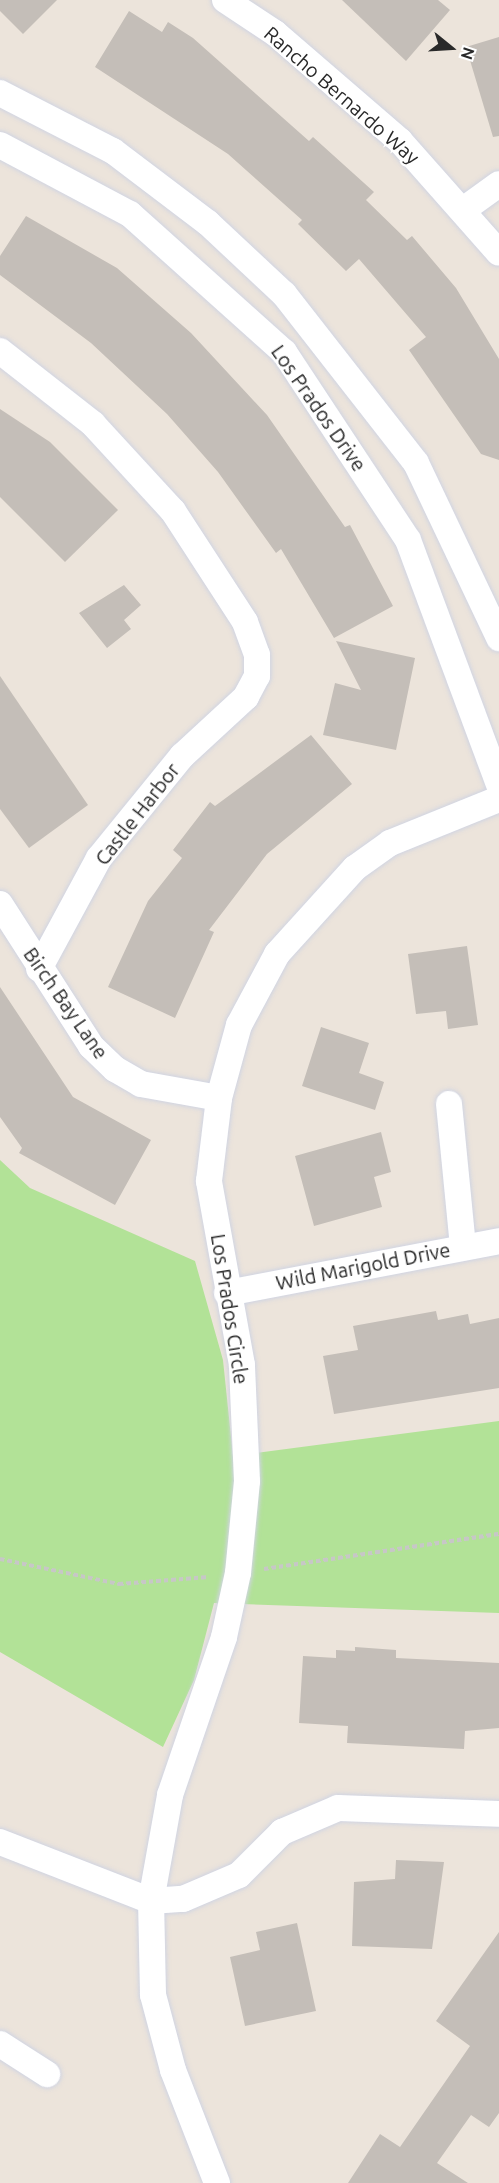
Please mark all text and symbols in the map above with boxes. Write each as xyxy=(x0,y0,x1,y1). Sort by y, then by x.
north arrow xyxy=(421,18,481,78)
street label: Rancho Bernardo Way xyxy=(260,21,424,169)
text: N xyxy=(458,45,479,62)
street label: Los Prados Drive xyxy=(266,340,372,476)
street label: Castle Harbor xyxy=(90,758,184,870)
street label: Birch Bay Lane xyxy=(19,943,113,1063)
street label: Los Prados Circle xyxy=(206,1232,254,1386)
street label: Wild Marigold Drive xyxy=(274,1237,452,1295)

